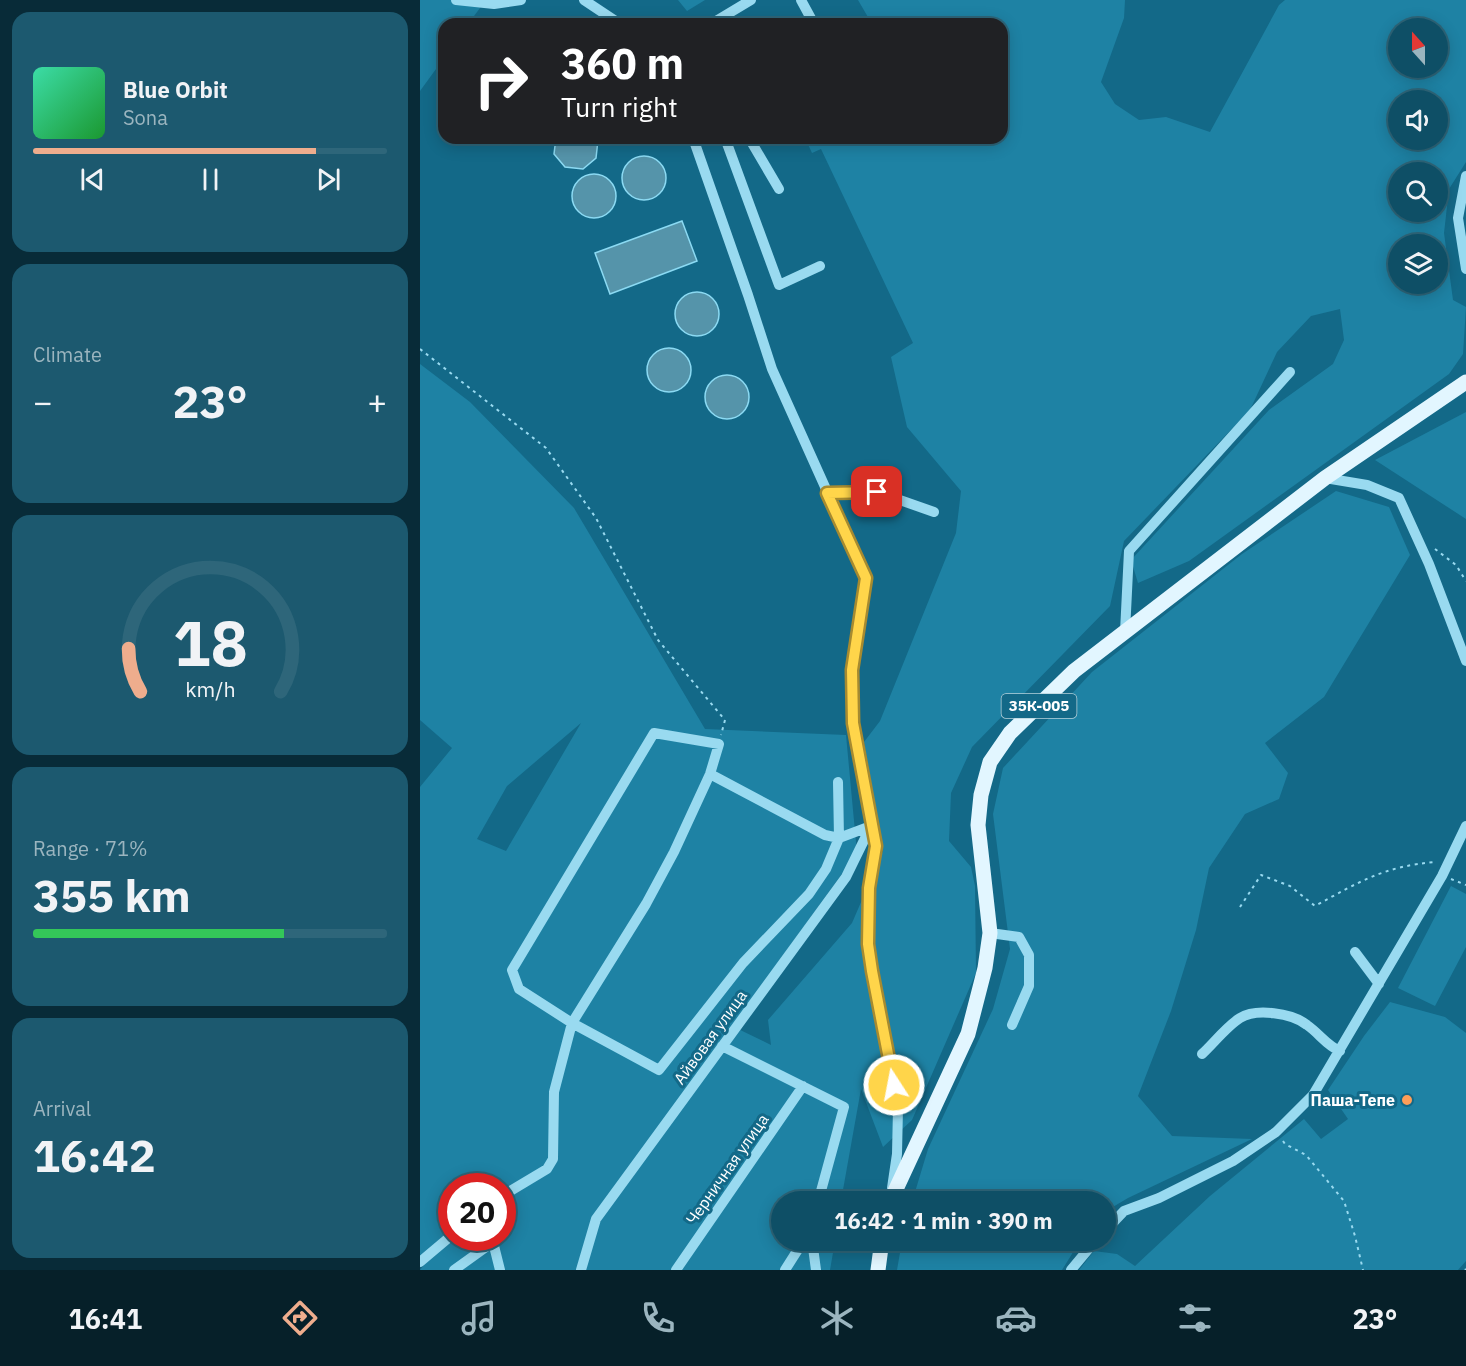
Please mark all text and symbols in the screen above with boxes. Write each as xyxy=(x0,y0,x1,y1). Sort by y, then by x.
north arrow xyxy=(1388,18,1448,78)
map controls xyxy=(1388,18,1448,294)
text: 360 m xyxy=(561,36,684,91)
icon: right xyxy=(462,42,540,120)
text: Blue Orbit xyxy=(123,75,228,104)
text: Turn right xyxy=(561,89,678,124)
button: sound xyxy=(1388,90,1448,150)
text: Sona xyxy=(123,104,168,131)
button: search xyxy=(1388,162,1448,222)
icon: previous xyxy=(76,163,109,196)
icon: pause xyxy=(194,163,227,196)
icon: next xyxy=(312,163,345,196)
button: layers xyxy=(1388,234,1448,294)
text: Climate xyxy=(33,341,102,368)
text: 23° xyxy=(172,372,248,430)
text: − xyxy=(33,380,53,423)
text: + xyxy=(367,380,387,423)
pin xyxy=(851,466,902,517)
icon: arrive xyxy=(860,475,893,508)
text: 18 xyxy=(173,602,247,683)
text: km/h xyxy=(185,675,235,703)
road number: 35К-005 xyxy=(1002,694,1076,718)
text: Range · 71% xyxy=(33,835,148,862)
text: 355 km xyxy=(33,866,191,924)
street label: Айвовая улица xyxy=(669,986,751,1088)
position arrow xyxy=(862,1053,926,1117)
place label: Паша-Тепе xyxy=(1311,1090,1395,1110)
marker: Паша-Тепе xyxy=(1400,1093,1414,1107)
text: Arrival xyxy=(33,1095,91,1122)
street label: Черничная улица xyxy=(681,1109,773,1228)
text: 16:42 xyxy=(33,1126,156,1184)
speed limit sign: 20 xyxy=(438,1173,516,1251)
text: 16:42 · 1 min · 390 m xyxy=(834,1206,1053,1235)
icon: directions xyxy=(279,1297,321,1339)
icon: music xyxy=(458,1297,500,1339)
icon: phone xyxy=(637,1297,679,1339)
icon: climate xyxy=(816,1297,858,1339)
icon: car xyxy=(995,1297,1037,1339)
icon: filters xyxy=(1174,1297,1216,1339)
text: 16:41 xyxy=(68,1301,142,1336)
text: 23° xyxy=(1352,1301,1397,1336)

